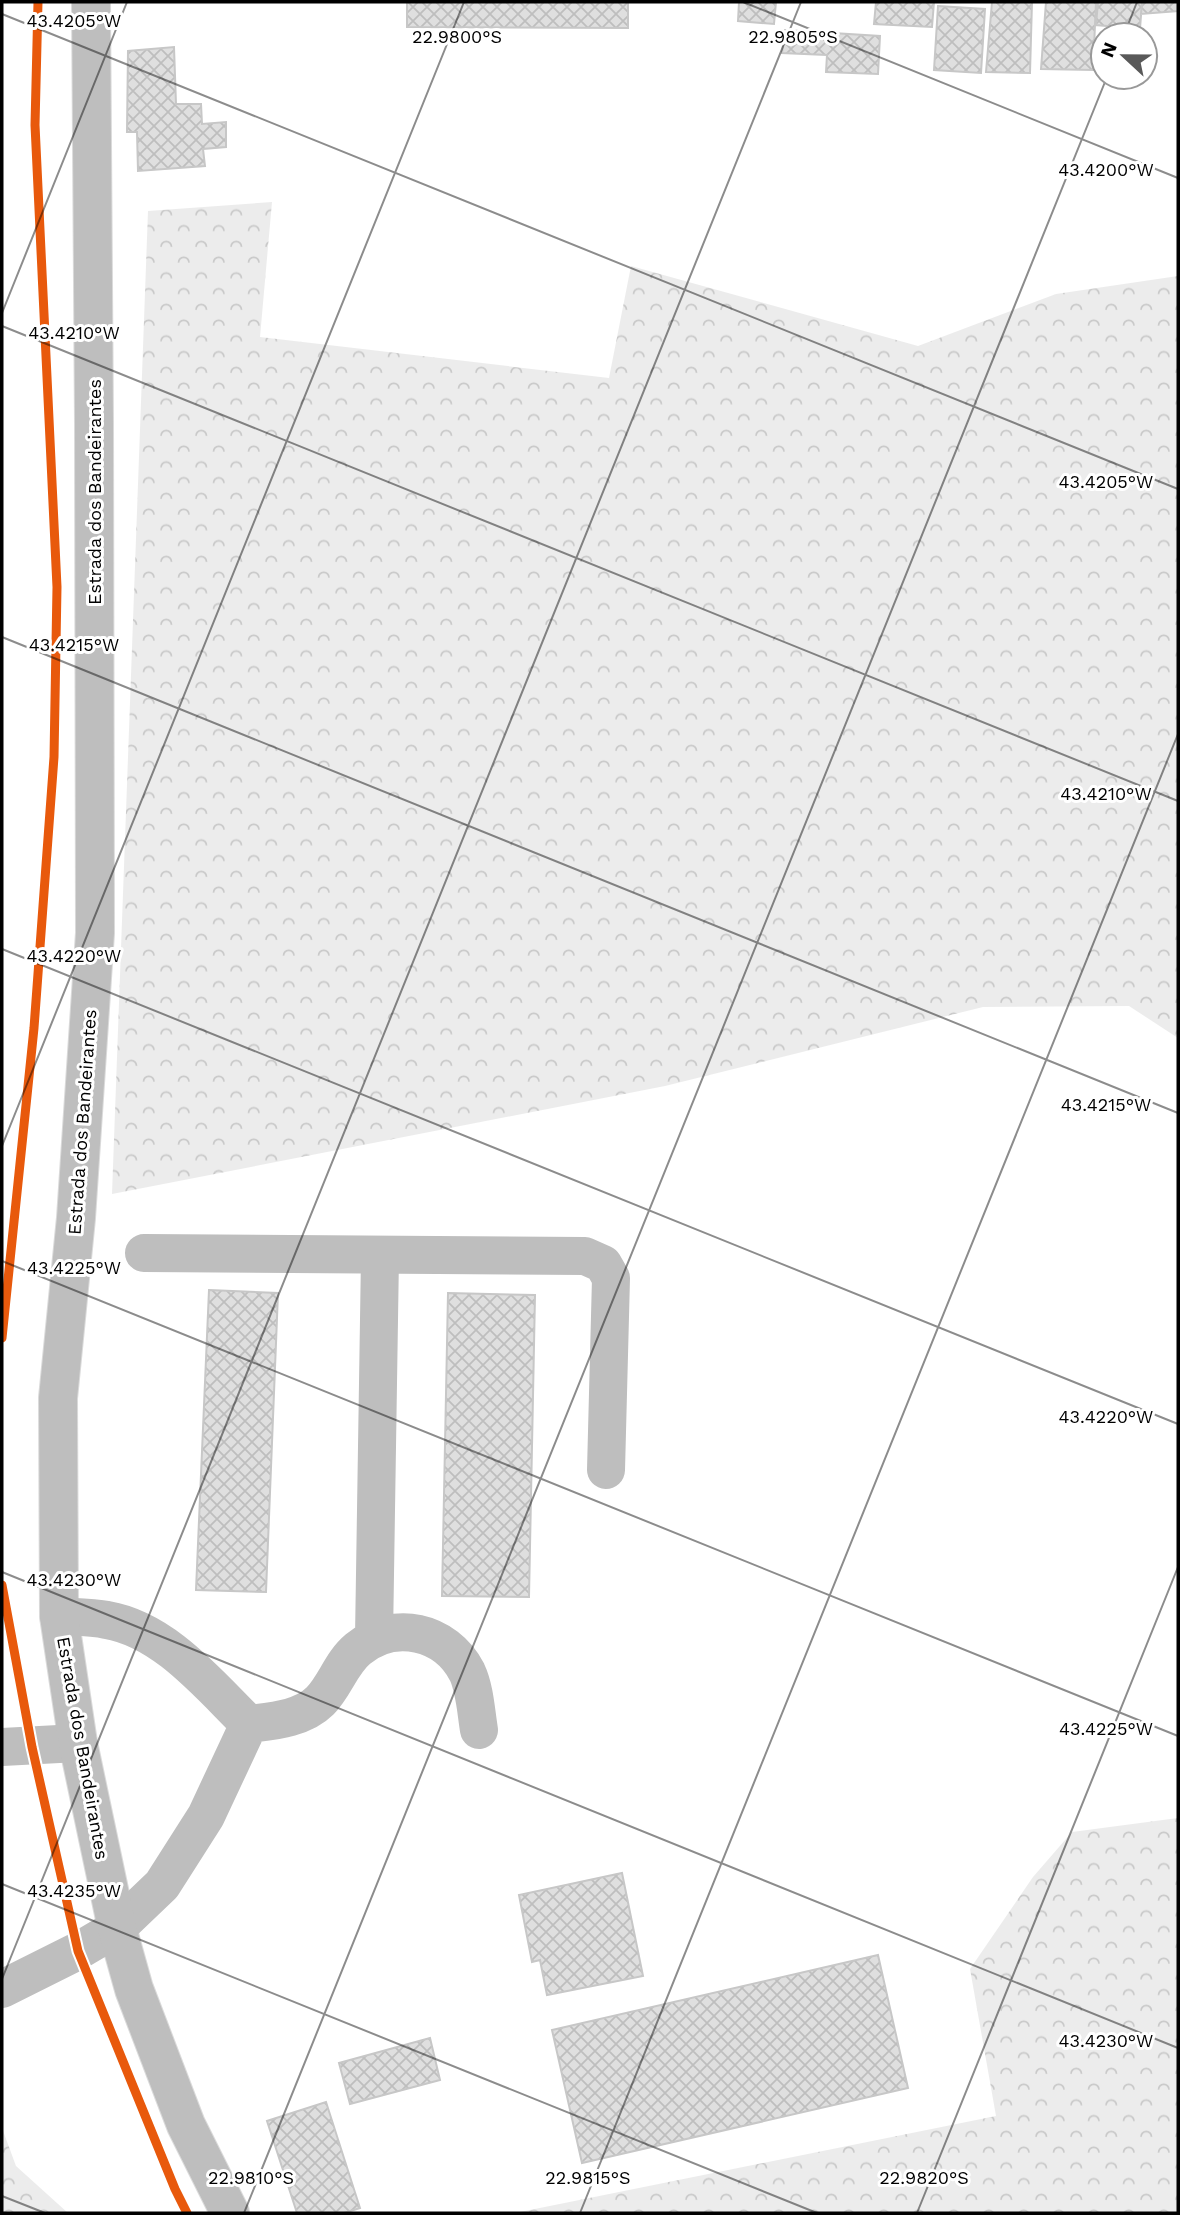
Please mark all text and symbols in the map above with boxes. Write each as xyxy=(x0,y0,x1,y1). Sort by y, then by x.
text: 43.4205°W xyxy=(27,10,121,31)
north arrow xyxy=(1089,21,1159,91)
text: 22.9800°S xyxy=(412,26,502,47)
text: 22.9805°S xyxy=(748,26,838,47)
text: N xyxy=(1095,39,1122,61)
text: 43.4200°W xyxy=(1058,159,1154,180)
text: 43.4210°W xyxy=(28,322,120,343)
street label: Estrada dos Bandeirantes xyxy=(84,379,105,605)
text: 43.4205°W xyxy=(1059,471,1153,492)
text: 43.4215°W xyxy=(29,634,119,655)
text: 43.4210°W xyxy=(1060,783,1152,804)
text: 43.4220°W xyxy=(27,945,121,966)
street label: Estrada dos Bandeirantes xyxy=(64,1009,100,1235)
text: 43.4215°W xyxy=(1061,1094,1151,1115)
text: 43.4225°W xyxy=(27,1257,121,1278)
text: 43.4220°W xyxy=(1059,1406,1153,1427)
text: 43.4230°W xyxy=(27,1569,121,1590)
street label: Estrada dos Bandeirantes xyxy=(53,1635,113,1861)
text: 43.4225°W xyxy=(1059,1718,1153,1739)
text: 43.4235°W xyxy=(27,1880,121,1901)
text: 43.4230°W xyxy=(1059,2030,1153,2051)
text: 22.9810°S xyxy=(208,2167,294,2188)
text: 22.9815°S xyxy=(545,2167,631,2188)
text: 22.9820°S xyxy=(879,2167,969,2188)

